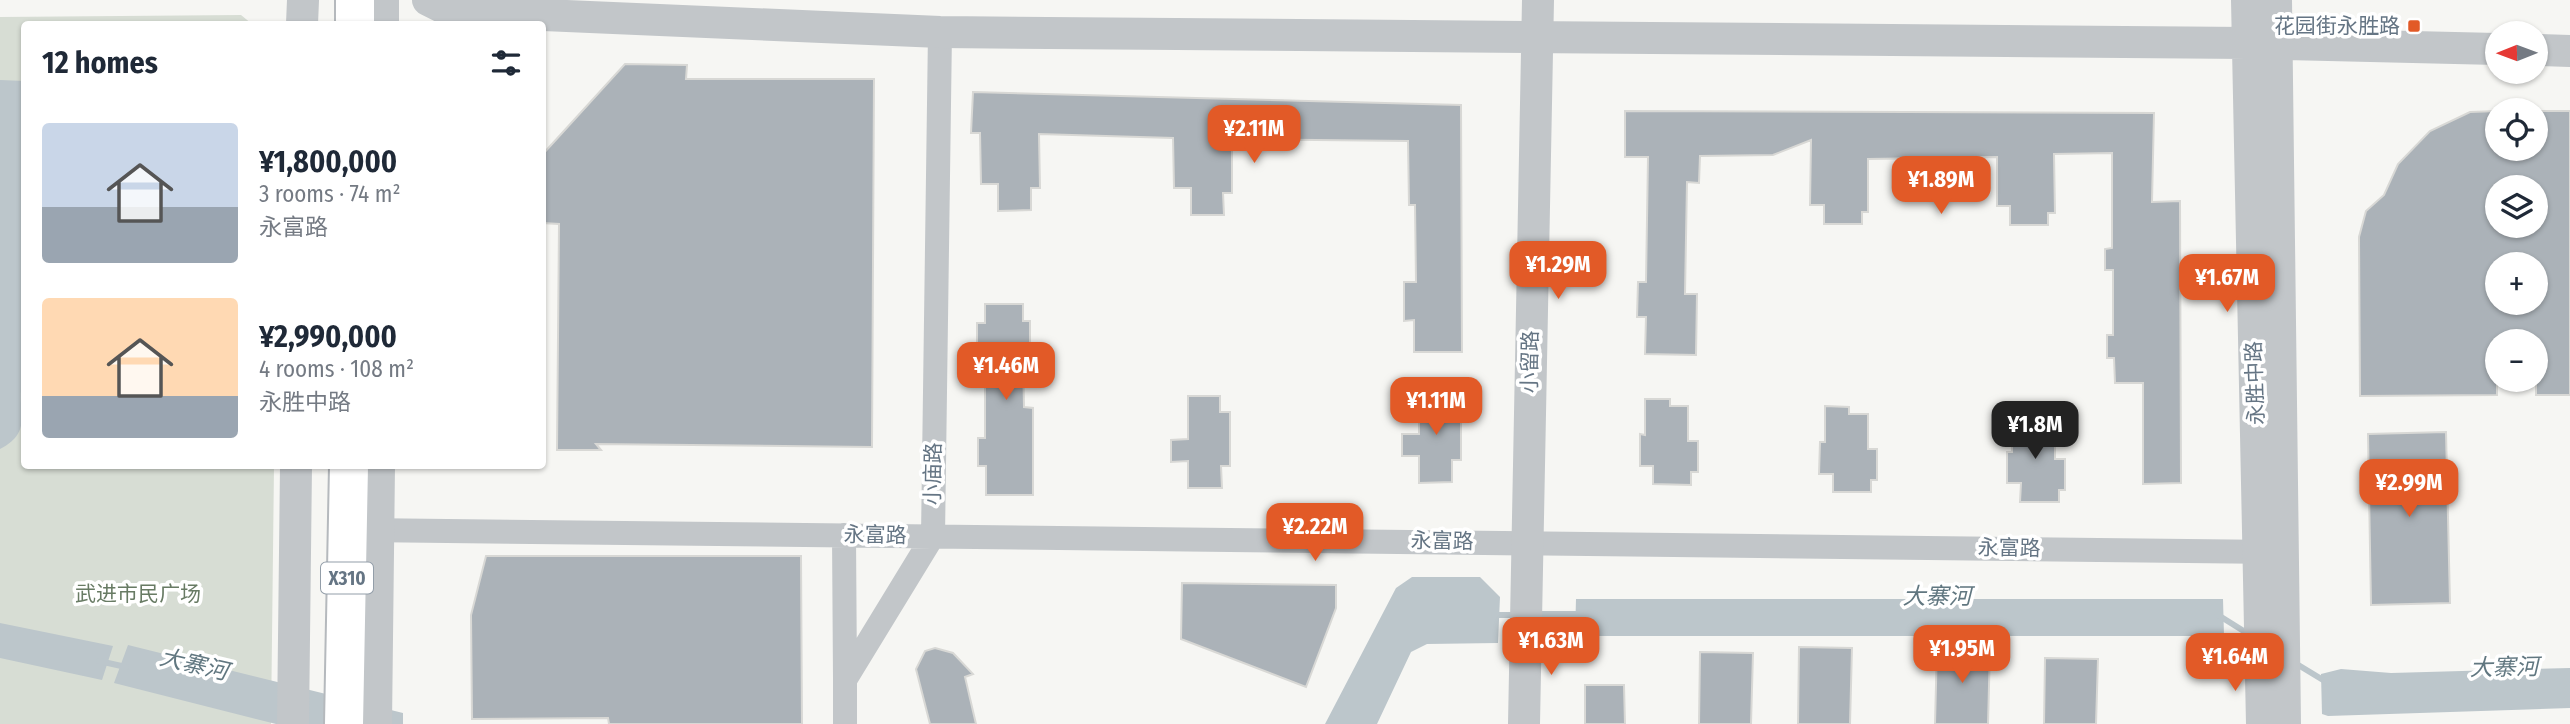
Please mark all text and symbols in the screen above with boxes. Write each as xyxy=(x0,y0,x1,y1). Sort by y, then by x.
place label: 花园街永胜路 xyxy=(2274,13,2400,39)
marker: 花园街永胜路 xyxy=(2406,18,2422,34)
north arrow xyxy=(2485,21,2548,84)
map controls xyxy=(2485,21,2548,392)
icon: filters xyxy=(487,44,525,82)
text: 12 homes xyxy=(42,45,158,81)
button: locate xyxy=(2485,98,2548,161)
pin: ¥2.11M xyxy=(1197,106,1311,165)
text: ¥2.11M xyxy=(1224,114,1284,142)
text: ¥1,800,000 xyxy=(259,144,397,180)
icon: home xyxy=(98,151,182,235)
pin: ¥1.89M xyxy=(1884,156,1998,216)
text: ¥1.89M xyxy=(1908,165,1974,193)
button: layers xyxy=(2485,175,2548,238)
text: 3 rooms · 74 m² xyxy=(259,180,401,208)
text: 永富路 xyxy=(259,213,328,241)
pin: ¥1.29M xyxy=(1501,242,1615,301)
text: ¥1.29M xyxy=(1525,250,1591,278)
button: + xyxy=(2485,252,2548,315)
pin: ¥1.67M xyxy=(2170,254,2284,314)
text: ¥1.67M xyxy=(2195,263,2259,291)
text: ¥2,990,000 xyxy=(259,319,397,355)
icon: home xyxy=(98,326,182,410)
button: − xyxy=(2485,329,2548,392)
street label: 小留路 xyxy=(1516,330,1544,394)
street label: 永胜中路 xyxy=(2241,341,2269,425)
pin: ¥1.46M xyxy=(949,342,1063,402)
text: ¥1.46M xyxy=(973,351,1039,379)
text: 4 rooms · 108 m² xyxy=(259,355,414,383)
pin: ¥1.11M xyxy=(1379,378,1493,437)
text: ¥1.11M xyxy=(1406,386,1466,414)
text: 永胜中路 xyxy=(259,388,351,416)
pin: ¥1.8M xyxy=(1986,402,2084,461)
text: ¥1.8M xyxy=(2008,410,2062,438)
street label: 小庙路 xyxy=(919,442,947,506)
pin: ¥2.99M xyxy=(2352,460,2466,519)
text: ¥2.99M xyxy=(2375,468,2443,496)
pin: ¥2.22M xyxy=(1258,504,1372,563)
text: ¥2.22M xyxy=(1282,512,1348,540)
street label: 永富路 xyxy=(843,521,907,549)
street label: 永富路 xyxy=(1410,527,1474,555)
street label: 永富路 xyxy=(1977,534,2041,562)
road number: X310 xyxy=(321,562,373,594)
park label: 武进市民广场 xyxy=(75,581,201,607)
water label: 大寨河 xyxy=(1903,582,1976,610)
pin: ¥1.63M xyxy=(1494,618,1608,677)
text: ¥1.63M xyxy=(1518,626,1584,654)
pin: ¥1.95M xyxy=(1905,626,2019,685)
text: ¥1.95M xyxy=(1929,634,1995,662)
pin: ¥1.64M xyxy=(2178,634,2292,693)
text: ¥1.64M xyxy=(2202,642,2268,670)
water label: 大寨河 xyxy=(157,643,235,686)
water label: 大寨河 xyxy=(2469,652,2543,682)

